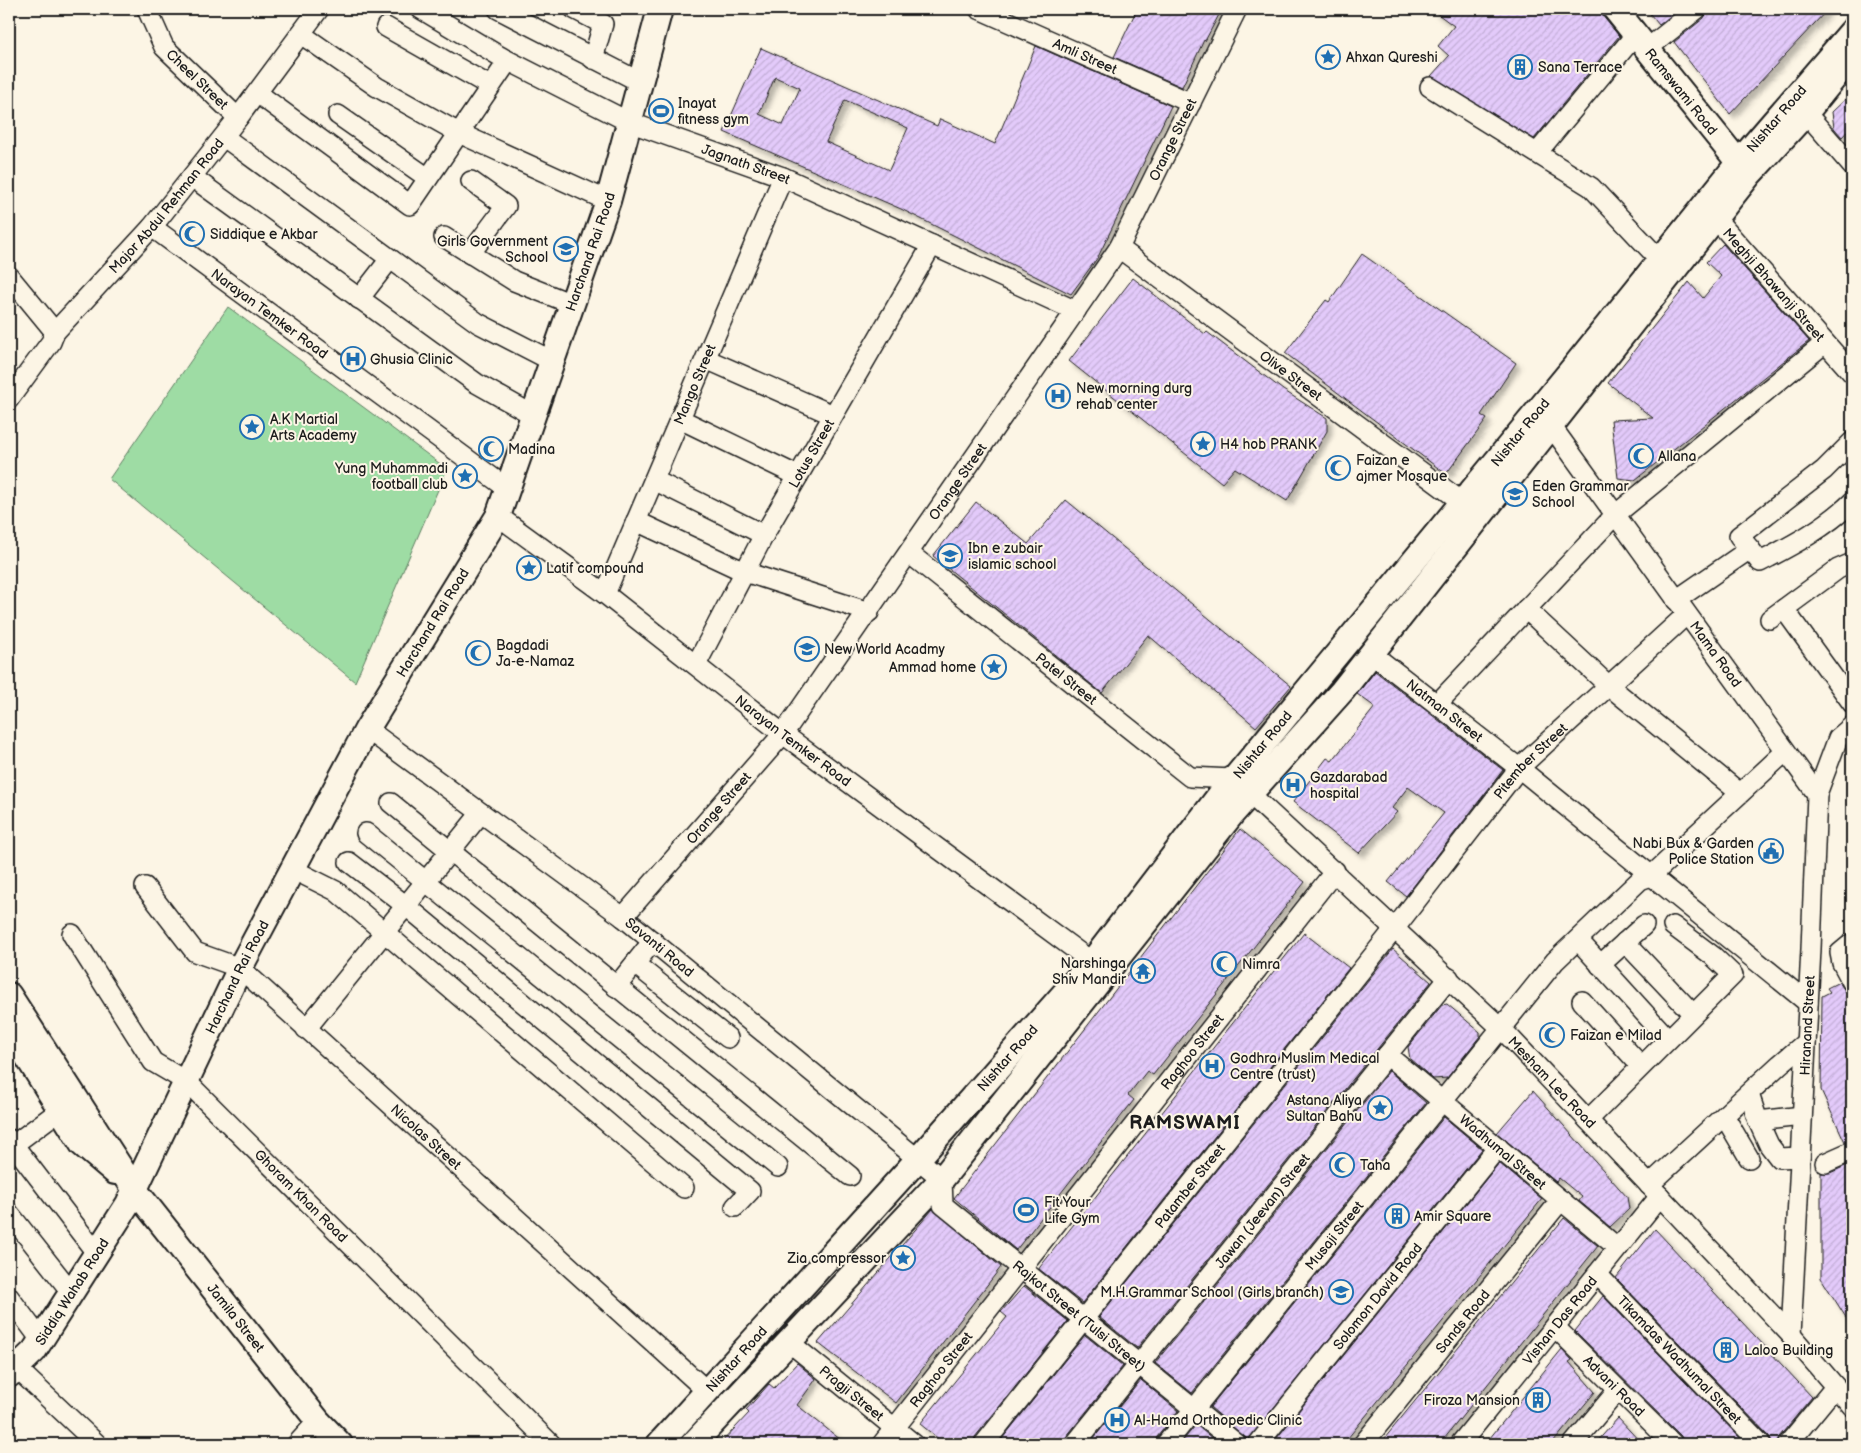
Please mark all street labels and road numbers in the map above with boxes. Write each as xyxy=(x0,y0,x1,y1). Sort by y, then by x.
street label: Amli Street xyxy=(1050,35,1120,78)
street label: Ramswami Road xyxy=(1641,45,1721,139)
street label: Cheel Street xyxy=(163,46,232,114)
street label: Nishtar Road xyxy=(1743,82,1810,156)
street label: Orange Street xyxy=(1146,95,1201,184)
street label: Major Abdul Rehman Road xyxy=(106,135,228,277)
street label: Jagnath Street xyxy=(699,141,793,188)
street label: Harchand Rai Road xyxy=(562,191,619,314)
street label: Meghji Bhawanji Street xyxy=(1719,225,1829,346)
street label: Narayan Temker Road xyxy=(208,265,331,363)
street label: Mango Street xyxy=(670,341,720,427)
street label: Olive Street xyxy=(1256,347,1326,405)
street label: Nishtar Road xyxy=(1488,395,1554,470)
street label: Lotus Street xyxy=(785,416,839,491)
street label: Orange Street xyxy=(925,440,991,524)
street label: Harchand Rai Road xyxy=(393,565,473,680)
street label: Mama Road xyxy=(1686,618,1745,691)
street label: Patel Street xyxy=(1032,649,1101,709)
street label: Natman Street xyxy=(1403,676,1487,746)
street label: Narayan Temker Road xyxy=(732,692,854,790)
street label: Nishtar Road xyxy=(1230,707,1296,782)
street label: Pitember Street xyxy=(1490,719,1572,803)
street label: Orange Street xyxy=(683,768,755,848)
street label: Savanti Road xyxy=(621,914,697,981)
street label: Harchand Rai Road xyxy=(202,917,273,1037)
street label: Hiranand Street xyxy=(1796,974,1819,1076)
street label: Raghoo Street xyxy=(1157,1010,1228,1093)
street label: Nishtar Road xyxy=(974,1021,1042,1095)
street label: Mesham Lea Road xyxy=(1504,1033,1599,1132)
street label: Nicolas Street xyxy=(387,1101,465,1174)
street label: Wadhumal Street xyxy=(1456,1111,1550,1194)
street label: Patamber Street xyxy=(1151,1140,1229,1232)
street label: Ghoram Khan Road xyxy=(251,1146,351,1246)
street label: Jawan (Jeevan) Street xyxy=(1211,1150,1314,1272)
street label: Musaji Street xyxy=(1302,1197,1368,1273)
street label: Siddiq Wahab Road xyxy=(32,1235,113,1349)
street label: Solomon David Road xyxy=(1330,1240,1426,1353)
street label: Rajkot Street (Tulsi Street) xyxy=(1009,1257,1149,1375)
street label: Vishan Das Road xyxy=(1519,1273,1601,1368)
street label: Jamila Street xyxy=(203,1280,269,1356)
street label: Sands Road xyxy=(1432,1286,1494,1357)
street label: Tikamdas Wadhumal Street xyxy=(1614,1292,1745,1428)
street label: Nishtar Road xyxy=(702,1323,771,1396)
street label: Raghoo Street xyxy=(906,1328,977,1411)
street label: Advani Road xyxy=(1580,1352,1648,1420)
street label: Pragji Street xyxy=(816,1362,888,1425)

